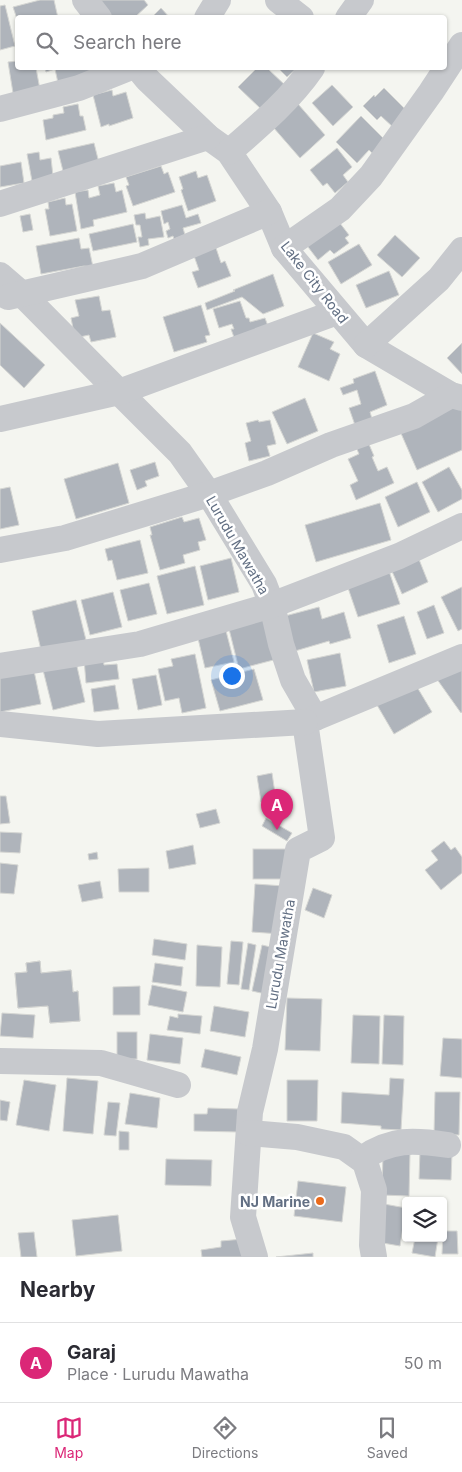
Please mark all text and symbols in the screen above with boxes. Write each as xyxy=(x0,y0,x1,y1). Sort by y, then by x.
search box xyxy=(15,15,447,70)
icon: search xyxy=(33,29,61,57)
text: Search here xyxy=(73,31,182,54)
street label: Lake City Road xyxy=(278,238,352,326)
street label: Lurudu Mawatha xyxy=(203,493,273,597)
your location xyxy=(219,663,245,689)
pin: A xyxy=(261,789,293,830)
street label: Lurudu Mawatha xyxy=(262,898,298,1010)
place label: NJ Marine xyxy=(240,1193,310,1210)
marker: NJ Marine xyxy=(314,1195,326,1207)
map controls xyxy=(402,1197,447,1242)
button: layers xyxy=(402,1197,447,1242)
text: Nearby xyxy=(20,1277,95,1302)
text: Garaj xyxy=(67,1341,116,1364)
text: A xyxy=(30,1353,42,1373)
text: 50 m xyxy=(404,1353,442,1373)
text: Place · Lurudu Mawatha xyxy=(67,1364,249,1384)
tab: Map xyxy=(54,1414,83,1461)
tab: Directions xyxy=(192,1414,258,1461)
tab: Saved xyxy=(367,1414,408,1461)

